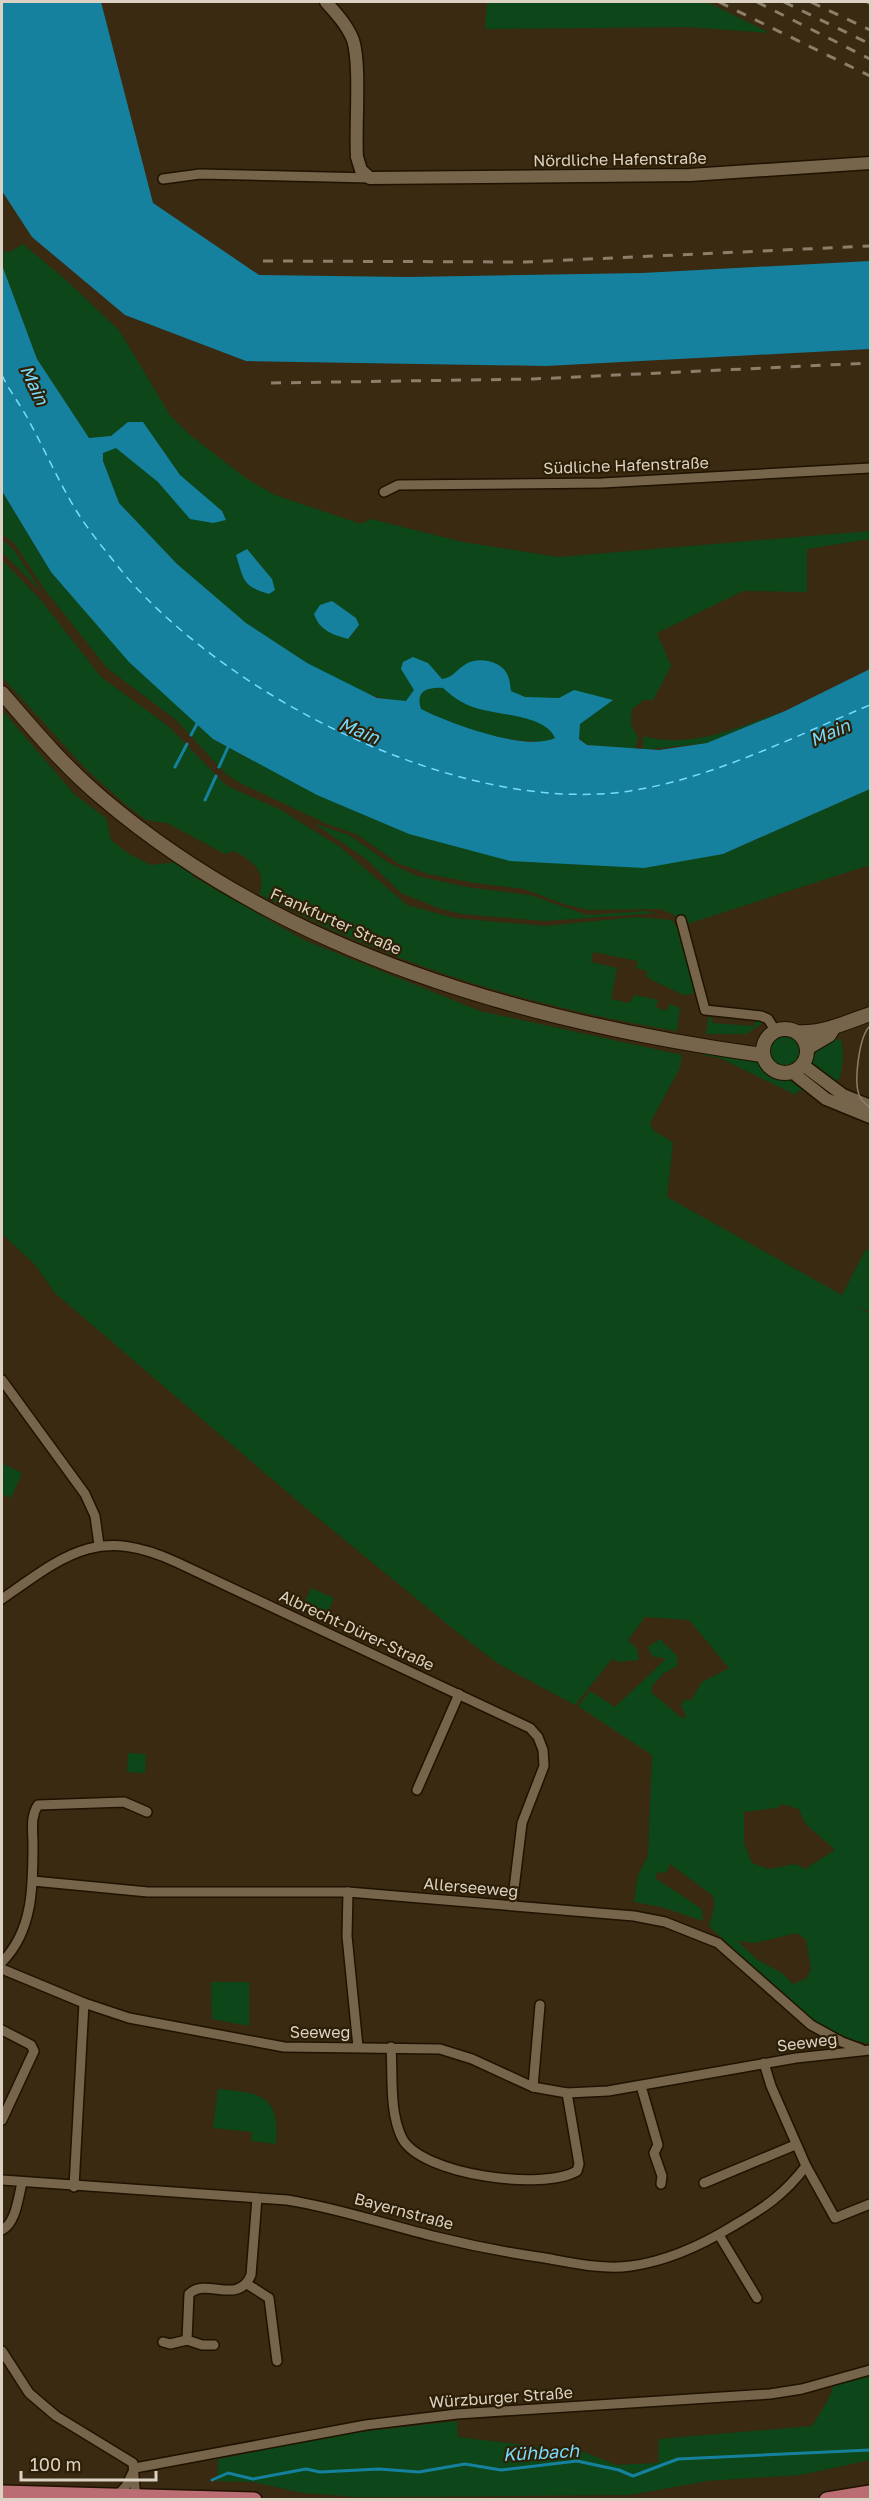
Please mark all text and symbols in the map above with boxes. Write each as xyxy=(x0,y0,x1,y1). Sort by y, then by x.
street label: Nördliche Hafenstraße xyxy=(533,147,707,171)
water label: Main xyxy=(16,361,54,409)
street label: Südliche Hafenstraße xyxy=(543,452,709,478)
water label: Main xyxy=(336,712,384,748)
water label: Main xyxy=(806,713,854,750)
street label: Frankfurter Straße xyxy=(267,883,405,959)
street label: Albrecht-Dürer-Straße xyxy=(276,1585,438,1675)
street label: Allerseeweg xyxy=(423,1873,519,1901)
street label: Seeweg xyxy=(290,2022,350,2042)
street label: Seeweg xyxy=(776,2028,838,2056)
street label: Bayernstraße xyxy=(352,2188,456,2234)
street label: Würzburger Straße xyxy=(428,2382,574,2412)
water label: Kühbach xyxy=(502,2439,580,2465)
scale bar xyxy=(21,2444,156,2482)
text: 100 m xyxy=(30,2453,81,2475)

